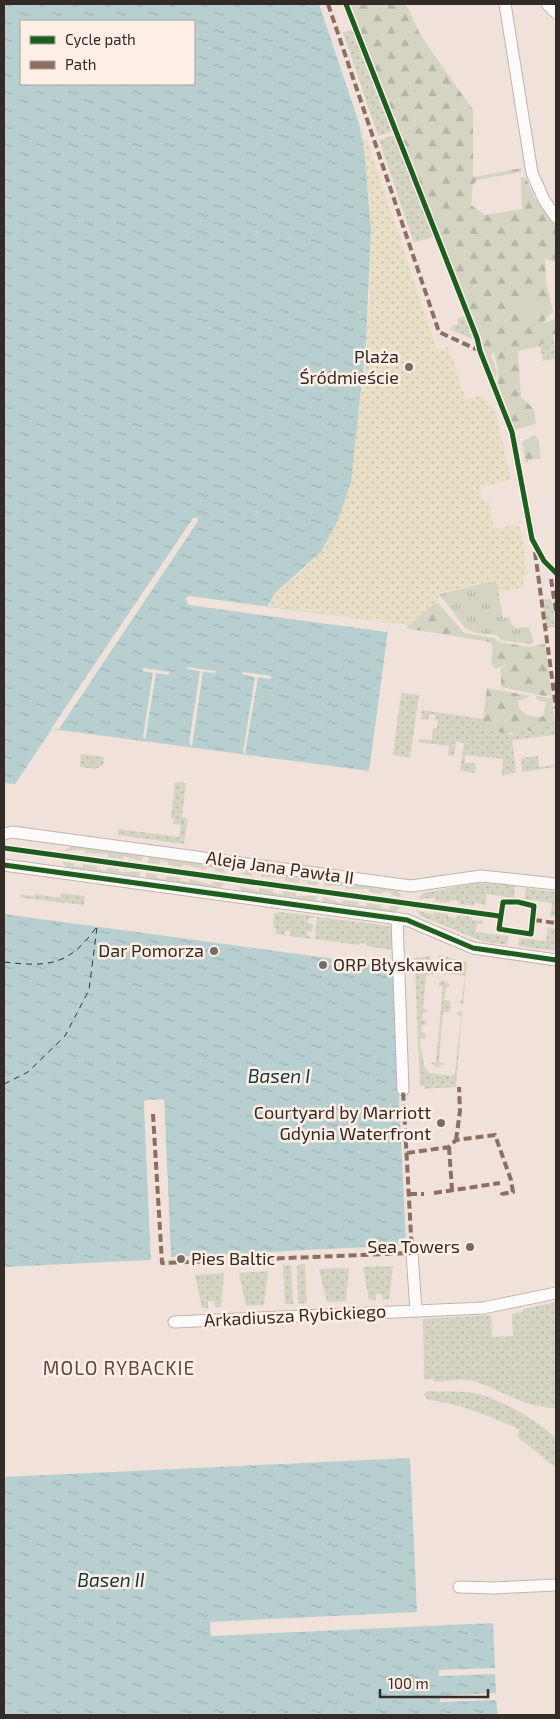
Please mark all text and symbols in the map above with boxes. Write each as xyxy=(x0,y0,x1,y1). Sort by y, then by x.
legend xyxy=(20,20,195,85)
text: Cycle path xyxy=(65,30,136,48)
text: Path xyxy=(65,55,96,73)
place label: Plaża Śródmieście xyxy=(299,345,399,388)
marker: Plaża Śródmieście xyxy=(403,361,415,373)
street label: Aleja Jana Pawła II xyxy=(205,846,355,888)
place label: Dar Pomorza xyxy=(98,939,204,961)
marker: Dar Pomorza xyxy=(208,945,220,957)
place label: ORP Błyskawica xyxy=(333,953,463,975)
marker: ORP Błyskawica xyxy=(317,959,329,971)
water label: Basen I xyxy=(248,1064,310,1087)
place label: Courtyard by Marriott Gdynia Waterfront xyxy=(254,1101,431,1144)
marker: Courtyard by Marriott Gdynia Waterfront xyxy=(435,1117,447,1129)
place label: Sea Towers xyxy=(367,1235,460,1257)
marker: Sea Towers xyxy=(464,1241,476,1253)
place label: Pies Baltic xyxy=(191,1247,275,1269)
marker: Pies Baltic xyxy=(175,1253,187,1265)
street label: Arkadiusza Rybickiego xyxy=(203,1299,387,1331)
district label: MOLO RYBACKIE xyxy=(43,1356,195,1379)
water label: Basen II xyxy=(77,1568,145,1591)
scale bar xyxy=(380,1666,488,1698)
text: 100 m xyxy=(388,1674,429,1692)

